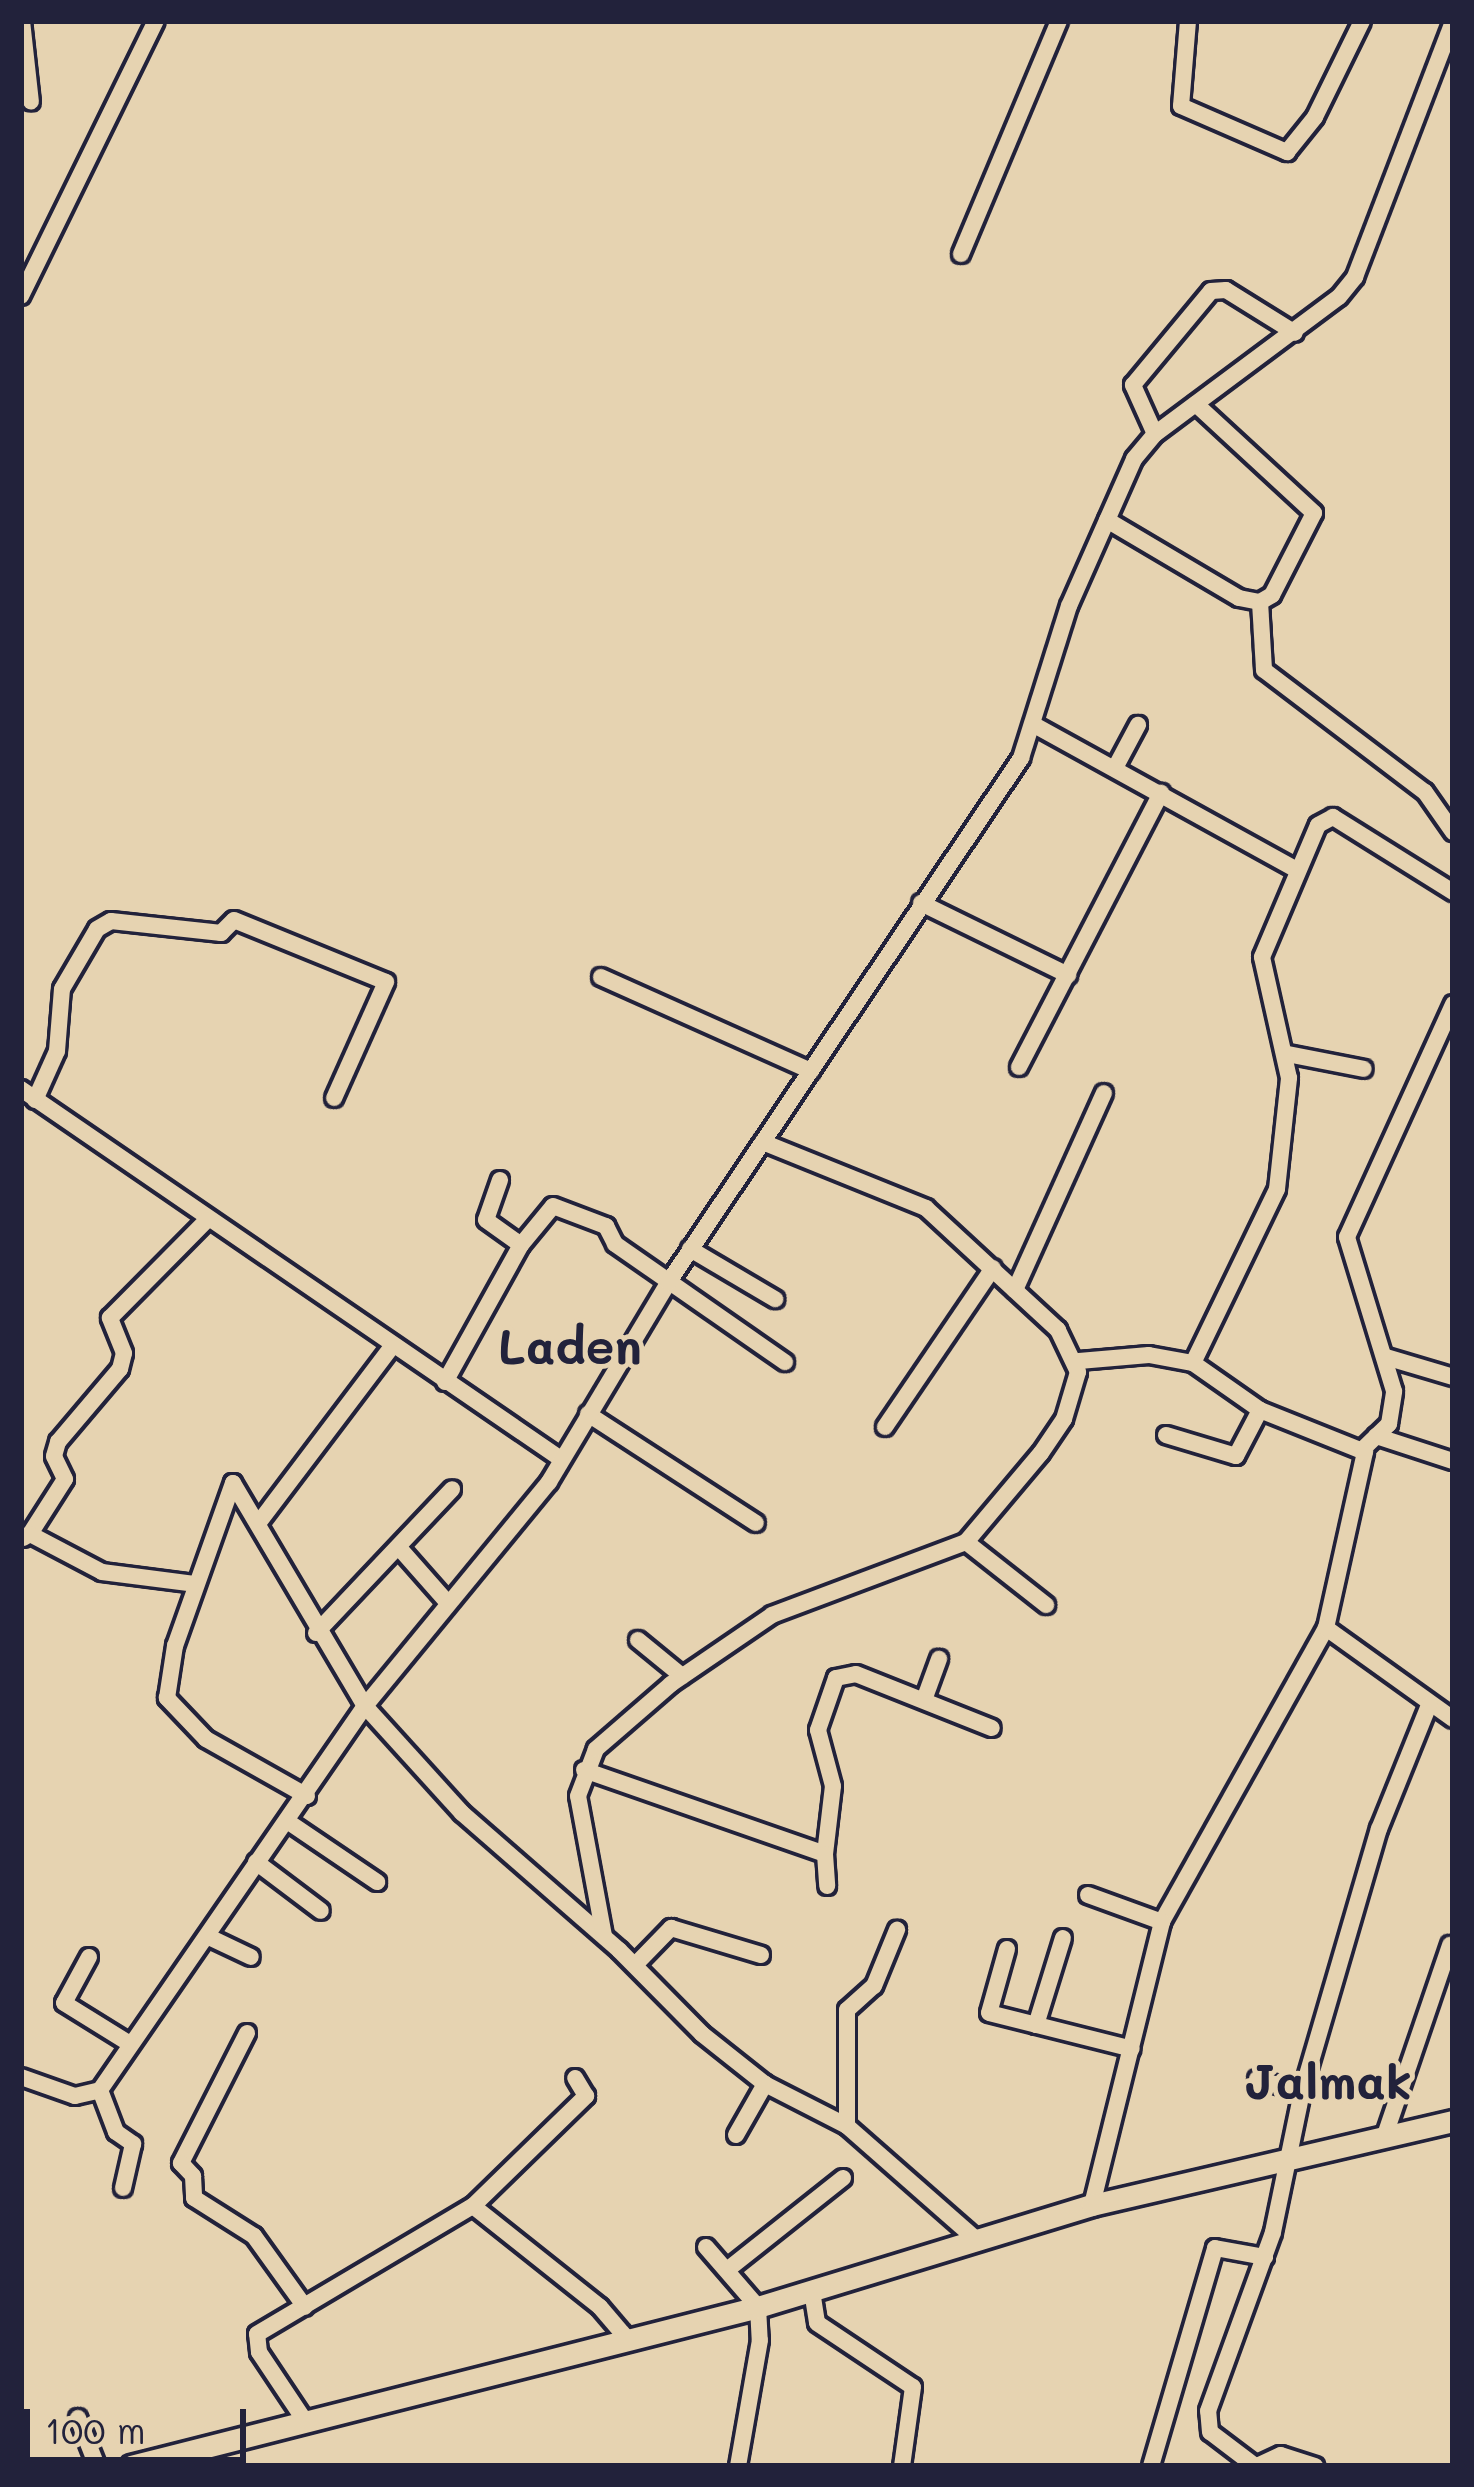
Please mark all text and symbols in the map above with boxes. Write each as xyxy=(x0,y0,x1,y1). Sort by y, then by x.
district label: Laden xyxy=(498,1317,642,1375)
district label: Jalmak xyxy=(1244,2052,1412,2110)
scale bar xyxy=(30,2385,252,2459)
text: 100 m xyxy=(45,2406,146,2453)

